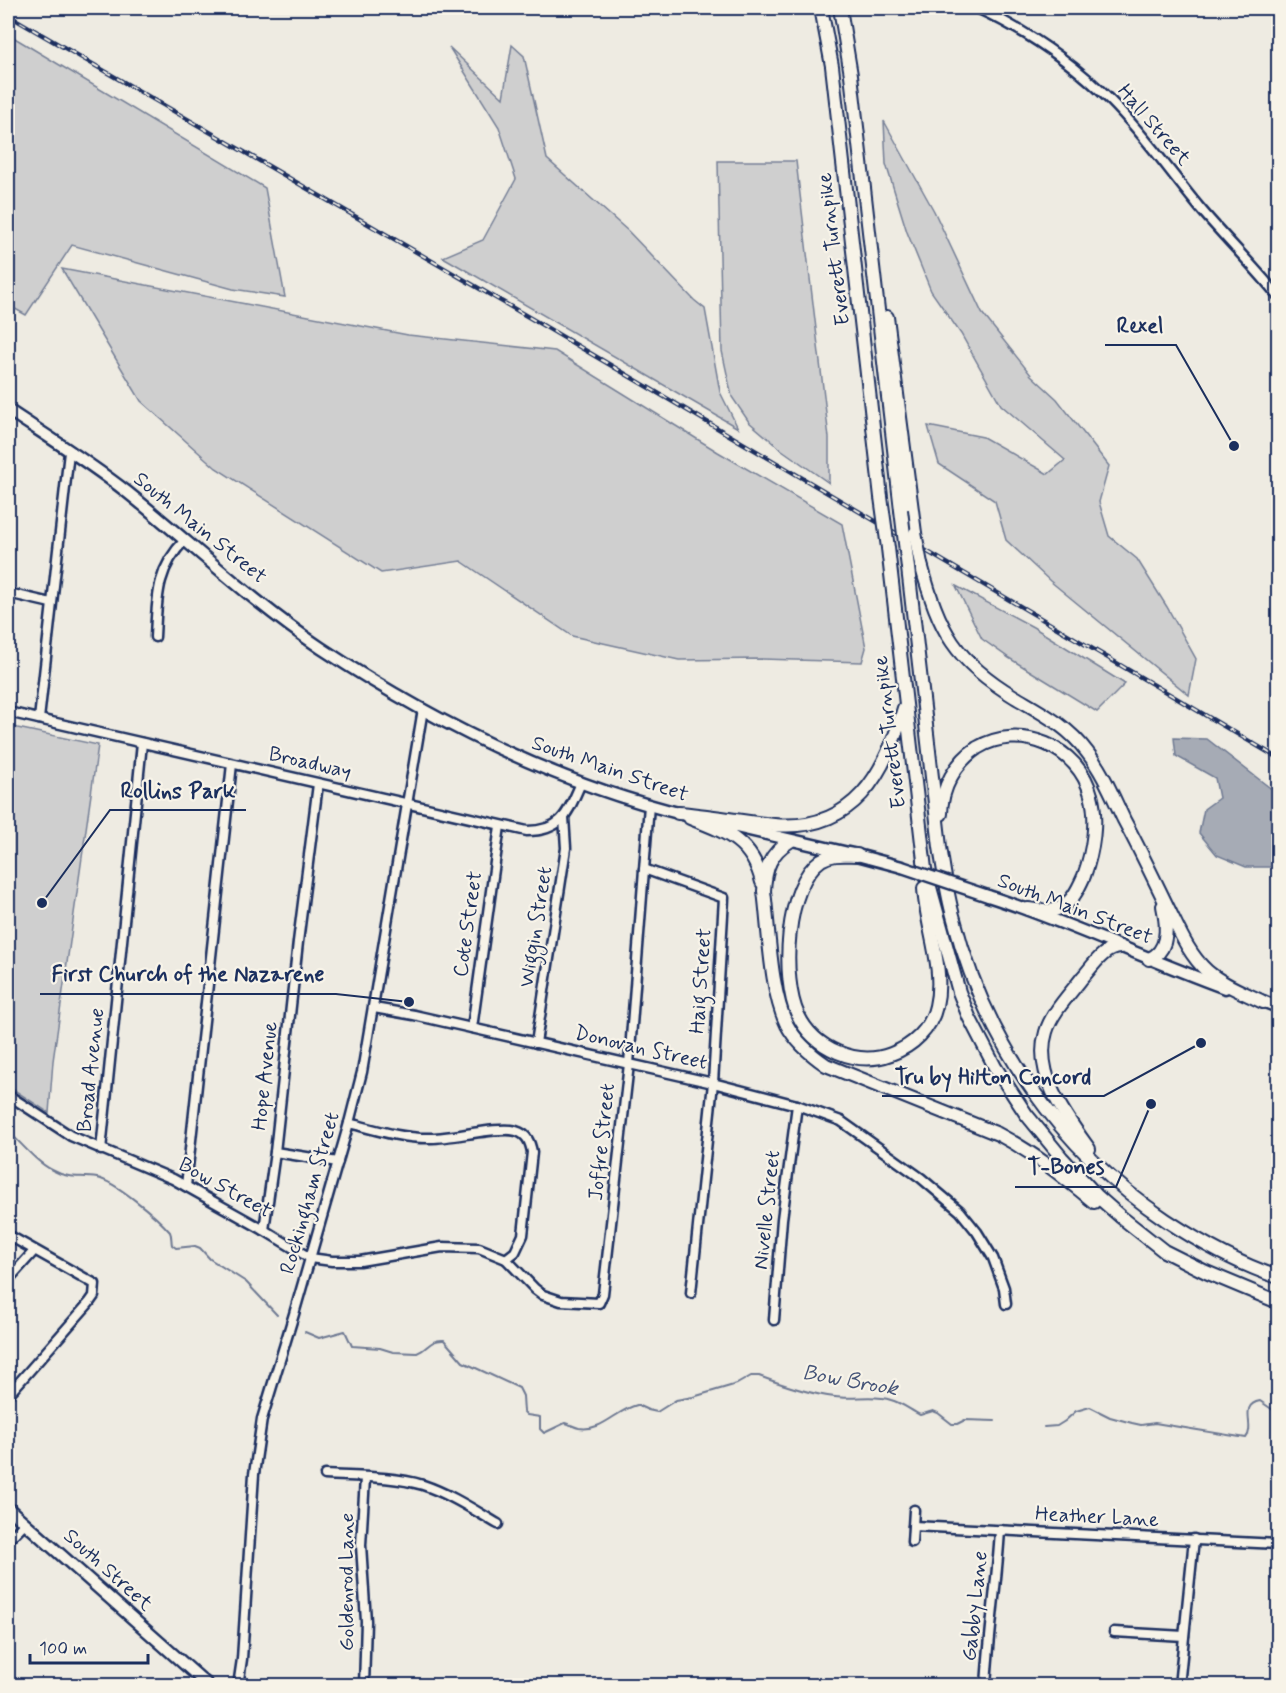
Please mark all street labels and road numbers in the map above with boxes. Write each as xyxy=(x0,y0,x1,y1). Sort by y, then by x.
street label: Hall Street xyxy=(1111,78,1198,172)
street label: Everett Turnpike xyxy=(811,171,857,327)
street label: South Main Street xyxy=(127,465,273,591)
street label: Everett Turnpike xyxy=(867,654,913,810)
street label: South Main Street xyxy=(528,729,692,809)
street label: Broadway xyxy=(266,740,354,786)
street label: Wiggin Street xyxy=(513,864,561,990)
street label: South Main Street xyxy=(993,867,1157,951)
street label: Cote Street xyxy=(447,869,489,979)
street label: Haig Street xyxy=(683,927,721,1035)
street label: Broad Avenue xyxy=(71,1006,111,1134)
street label: Donovan Street xyxy=(572,1019,710,1077)
street label: Hope Avenue xyxy=(245,1020,285,1132)
street label: Joffre Street xyxy=(582,1082,622,1202)
street label: Rockingham Street xyxy=(273,1108,349,1278)
street label: Nivelle Street xyxy=(747,1149,787,1271)
street label: Bow Street xyxy=(173,1151,277,1225)
street label: Heather Lane xyxy=(1034,1500,1160,1534)
street label: Goldenrod Lane xyxy=(333,1513,361,1651)
street label: South Street xyxy=(57,1522,159,1618)
street label: Gabby Lane xyxy=(955,1549,995,1663)

